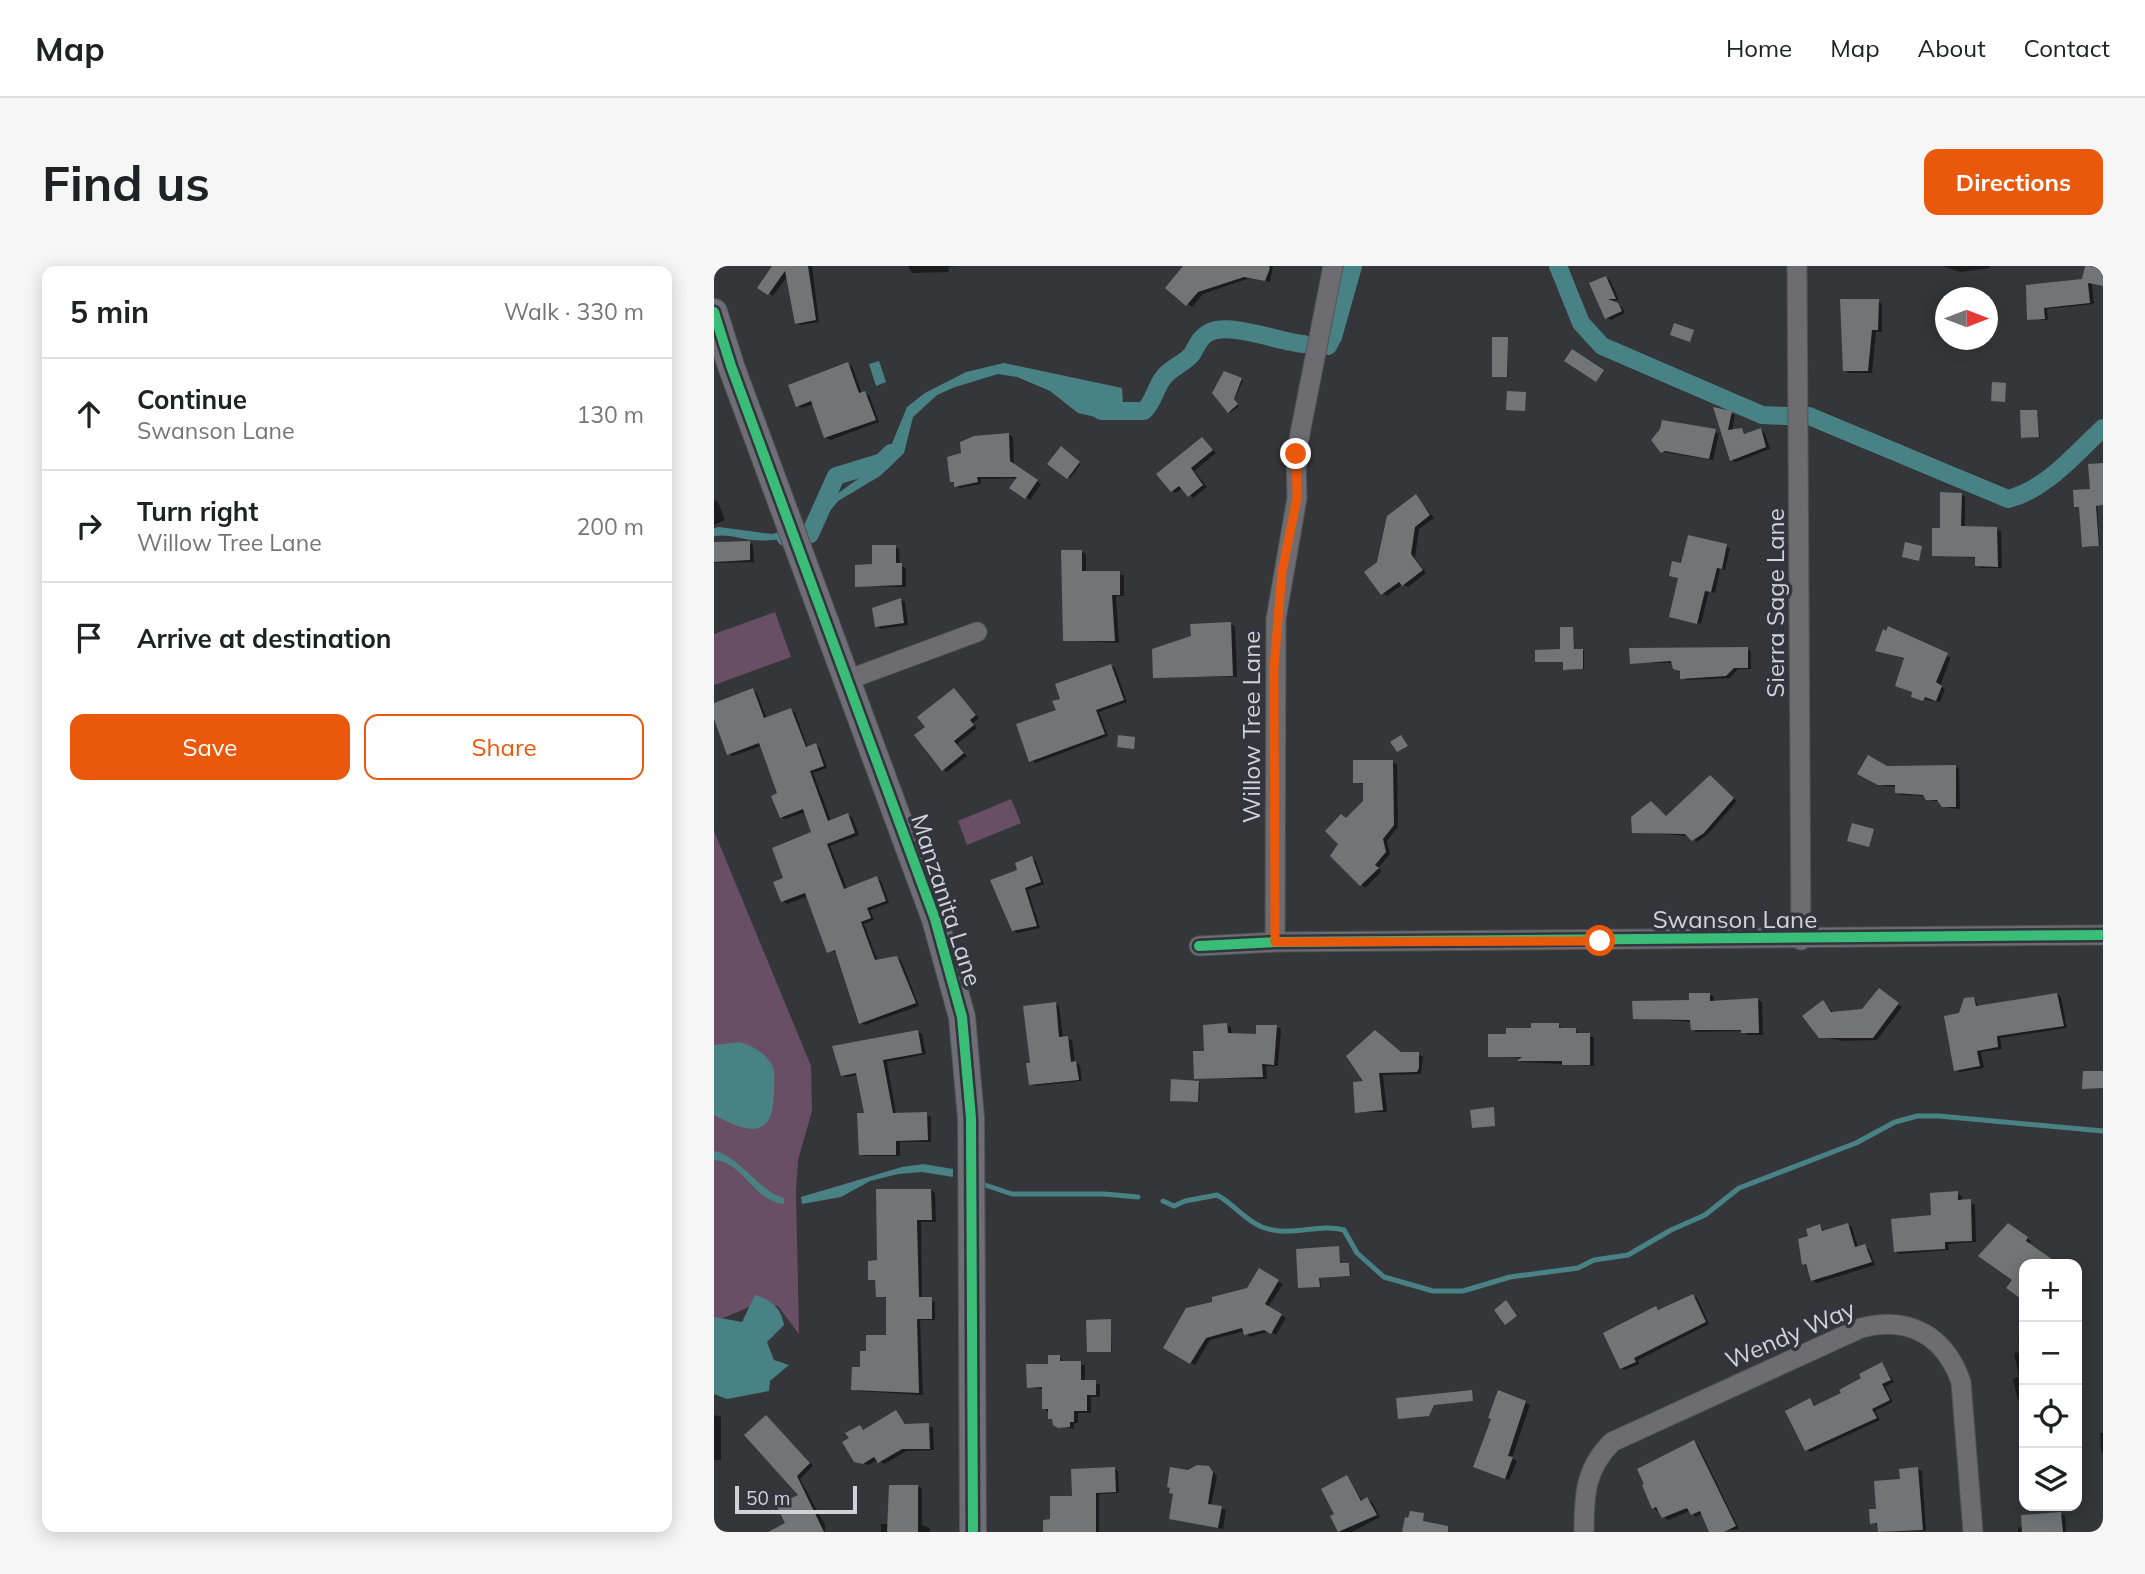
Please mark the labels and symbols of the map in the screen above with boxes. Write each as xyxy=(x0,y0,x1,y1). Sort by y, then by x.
north arrow xyxy=(1935,287,1998,350)
route end xyxy=(1280,438,1311,469)
street label: Sierra Sage Lane xyxy=(1760,508,1790,698)
street label: Willow Tree Lane xyxy=(1236,631,1266,823)
street label: Manzanita Lane xyxy=(905,810,989,990)
street label: Swanson Lane xyxy=(1653,904,1817,934)
route start xyxy=(1584,925,1615,956)
street label: Wendy Way xyxy=(1721,1293,1860,1375)
scale bar xyxy=(735,1483,858,1515)

